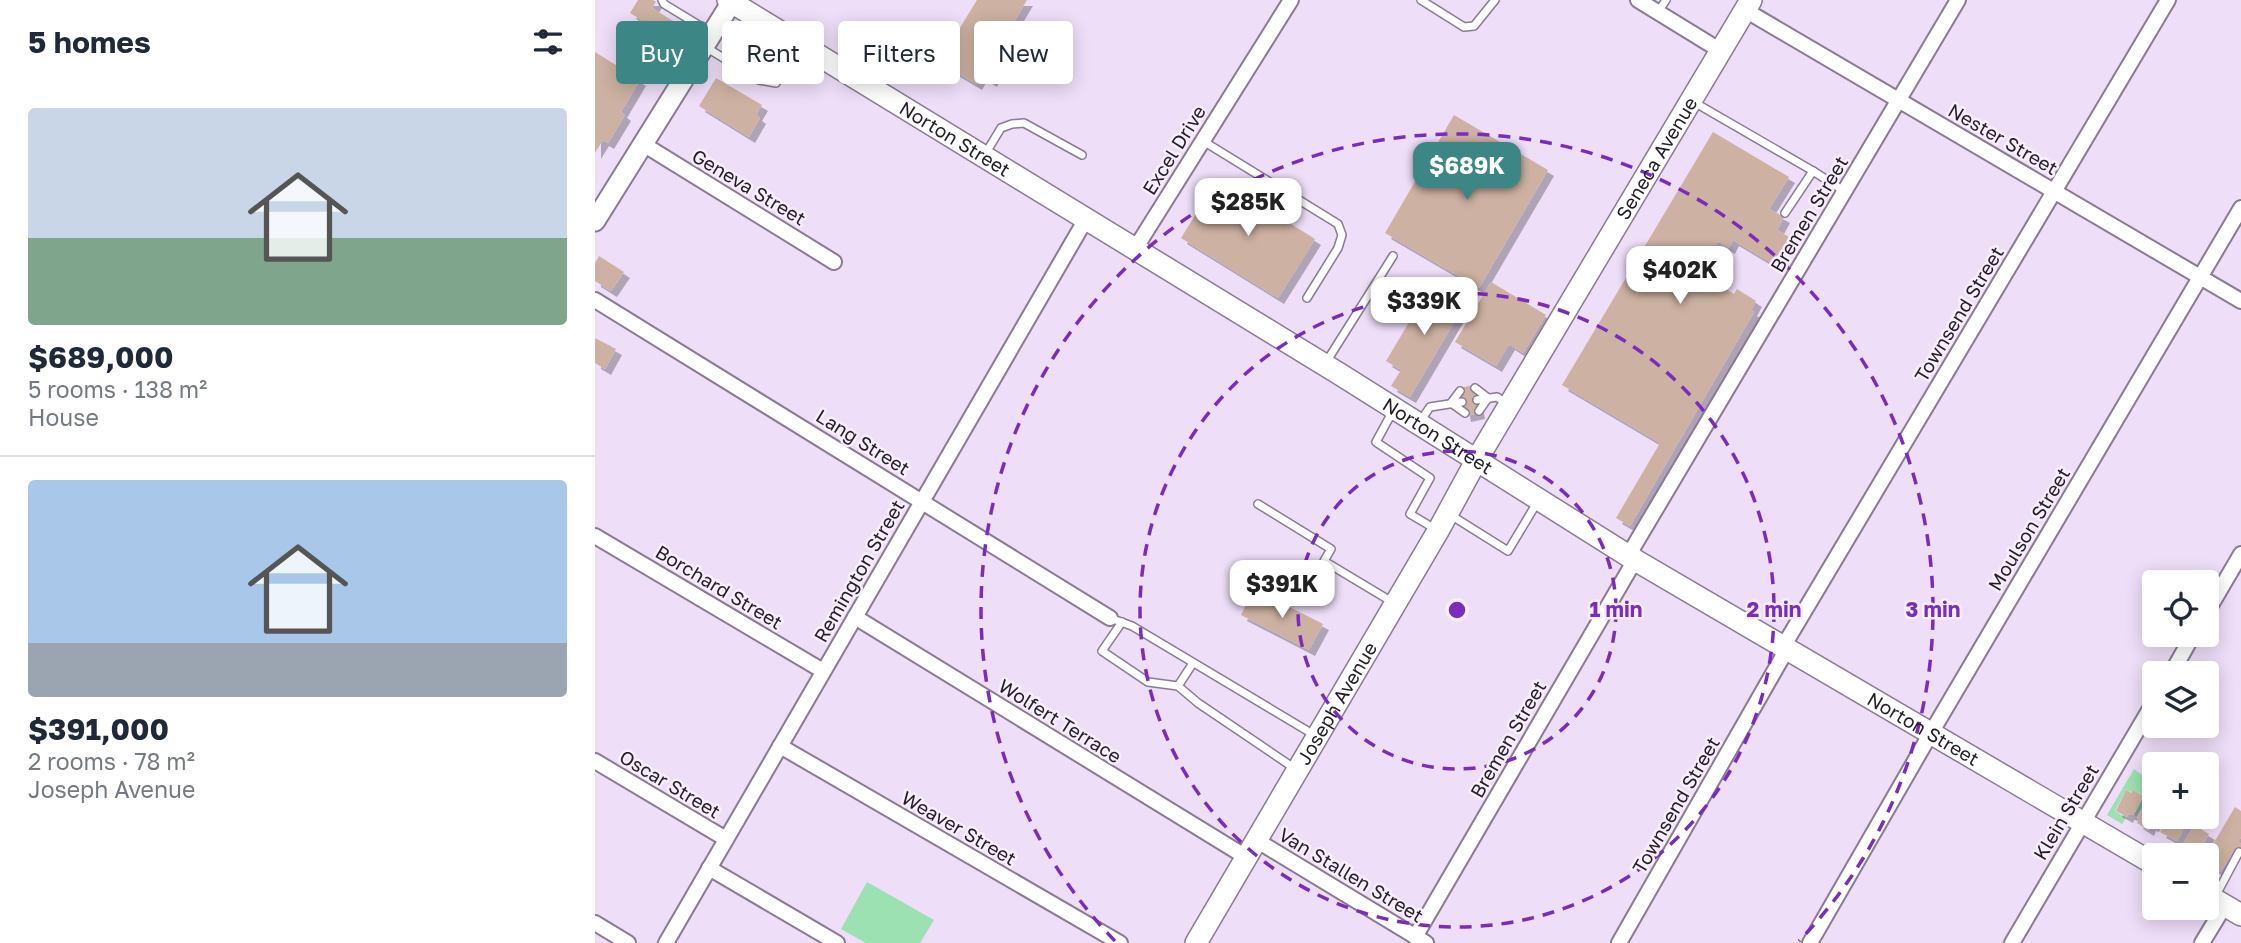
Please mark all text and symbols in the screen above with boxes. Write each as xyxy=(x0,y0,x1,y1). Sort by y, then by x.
chip: Buy xyxy=(616,21,708,84)
chip: Rent xyxy=(722,21,824,84)
chip: Filters xyxy=(838,21,960,84)
chip: New xyxy=(974,21,1073,84)
icon: filters xyxy=(529,23,567,61)
text: 5 homes xyxy=(28,24,151,60)
street label: Seneca Avenue xyxy=(1611,92,1702,224)
street label: Norton Street xyxy=(896,96,1015,181)
street label: Nester Street xyxy=(1944,98,2062,179)
street label: Excel Drive xyxy=(1137,101,1210,199)
pin: $689K xyxy=(1418,142,1516,202)
street label: Geneva Street xyxy=(688,144,810,230)
text: $689K xyxy=(1429,151,1505,179)
street label: Bremen Street xyxy=(1765,151,1852,276)
icon: home xyxy=(235,154,361,280)
pin: $285K xyxy=(1199,178,1297,238)
text: $285K xyxy=(1211,187,1285,215)
street label: Townsend Street xyxy=(1909,242,2008,386)
pin: $402K xyxy=(1631,246,1729,306)
text: $402K xyxy=(1642,255,1718,283)
pin: $339K xyxy=(1375,278,1473,337)
text: $339K xyxy=(1387,286,1461,314)
text: $689,000 xyxy=(28,339,174,375)
text: 5 rooms · 138 m² xyxy=(28,375,207,403)
street label: Norton Street xyxy=(1379,392,1497,479)
text: House xyxy=(28,403,99,431)
street label: Lang Street xyxy=(812,404,914,479)
street label: Moulson Street xyxy=(1983,463,2074,594)
street label: Remington Street xyxy=(808,495,909,646)
icon: home xyxy=(235,526,361,652)
street label: Borchard Street xyxy=(652,540,787,634)
pin: $391K xyxy=(1233,560,1331,620)
text: $391K xyxy=(1246,569,1318,597)
map controls xyxy=(2142,570,2219,920)
button: locate xyxy=(2142,570,2219,647)
text: 1 min xyxy=(1590,596,1642,622)
text: 2 min xyxy=(1747,596,1801,622)
text: 3 min xyxy=(1906,596,1960,622)
centre of rings xyxy=(1445,598,1469,622)
street label: Joseph Avenue xyxy=(1291,638,1381,768)
button: layers xyxy=(2142,661,2219,738)
street label: Wolfert Terrace xyxy=(995,674,1126,768)
street label: Bremen Street xyxy=(1465,676,1550,801)
street label: Norton Street xyxy=(1864,687,1983,770)
text: $391,000 xyxy=(28,711,169,747)
street label: Townsend Street xyxy=(1627,732,1724,877)
street label: Oscar Street xyxy=(616,744,725,823)
text: 2 rooms · 78 m² xyxy=(28,747,195,775)
button: + xyxy=(2142,752,2219,829)
street label: Klein Street xyxy=(2028,760,2103,864)
text: Joseph Avenue xyxy=(28,775,195,803)
street label: Weaver Street xyxy=(898,785,1021,870)
street label: Van Stallen Street xyxy=(1275,822,1428,927)
button: − xyxy=(2142,843,2219,920)

